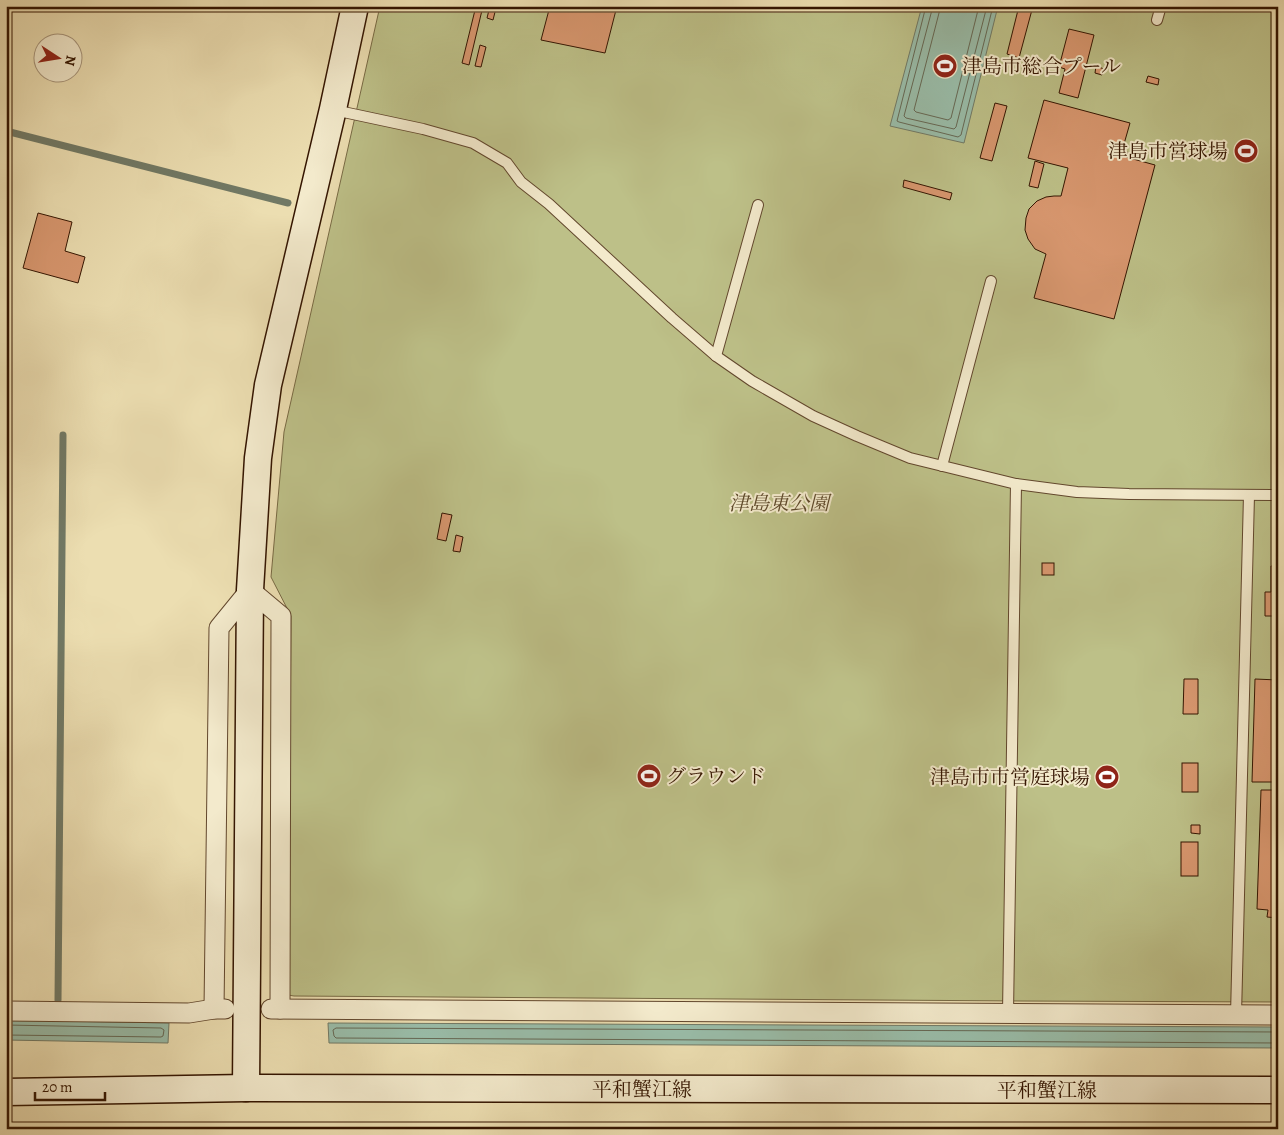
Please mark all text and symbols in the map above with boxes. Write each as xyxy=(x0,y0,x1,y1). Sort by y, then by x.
north arrow xyxy=(32,32,82,82)
sports icon: 津島市総合プール xyxy=(932,53,958,79)
place label: 津島市総合プール xyxy=(962,53,1121,80)
text: N xyxy=(60,54,81,68)
place label: 津島市営球場 xyxy=(1108,138,1228,165)
sports icon: 津島市営球場 xyxy=(1233,138,1259,164)
park label: 津島東公園 xyxy=(729,490,832,517)
sports icon: グラウンド xyxy=(636,763,662,789)
place label: グラウンド xyxy=(666,763,766,790)
place label: 津島市市営庭球場 xyxy=(930,764,1090,791)
sports icon: 津島市市営庭球場 xyxy=(1094,764,1120,790)
scale bar xyxy=(35,1070,105,1102)
street label: 平和蟹江線 xyxy=(592,1076,692,1103)
text: 20 m xyxy=(42,1077,73,1097)
street label: 平和蟹江線 xyxy=(997,1077,1097,1104)

